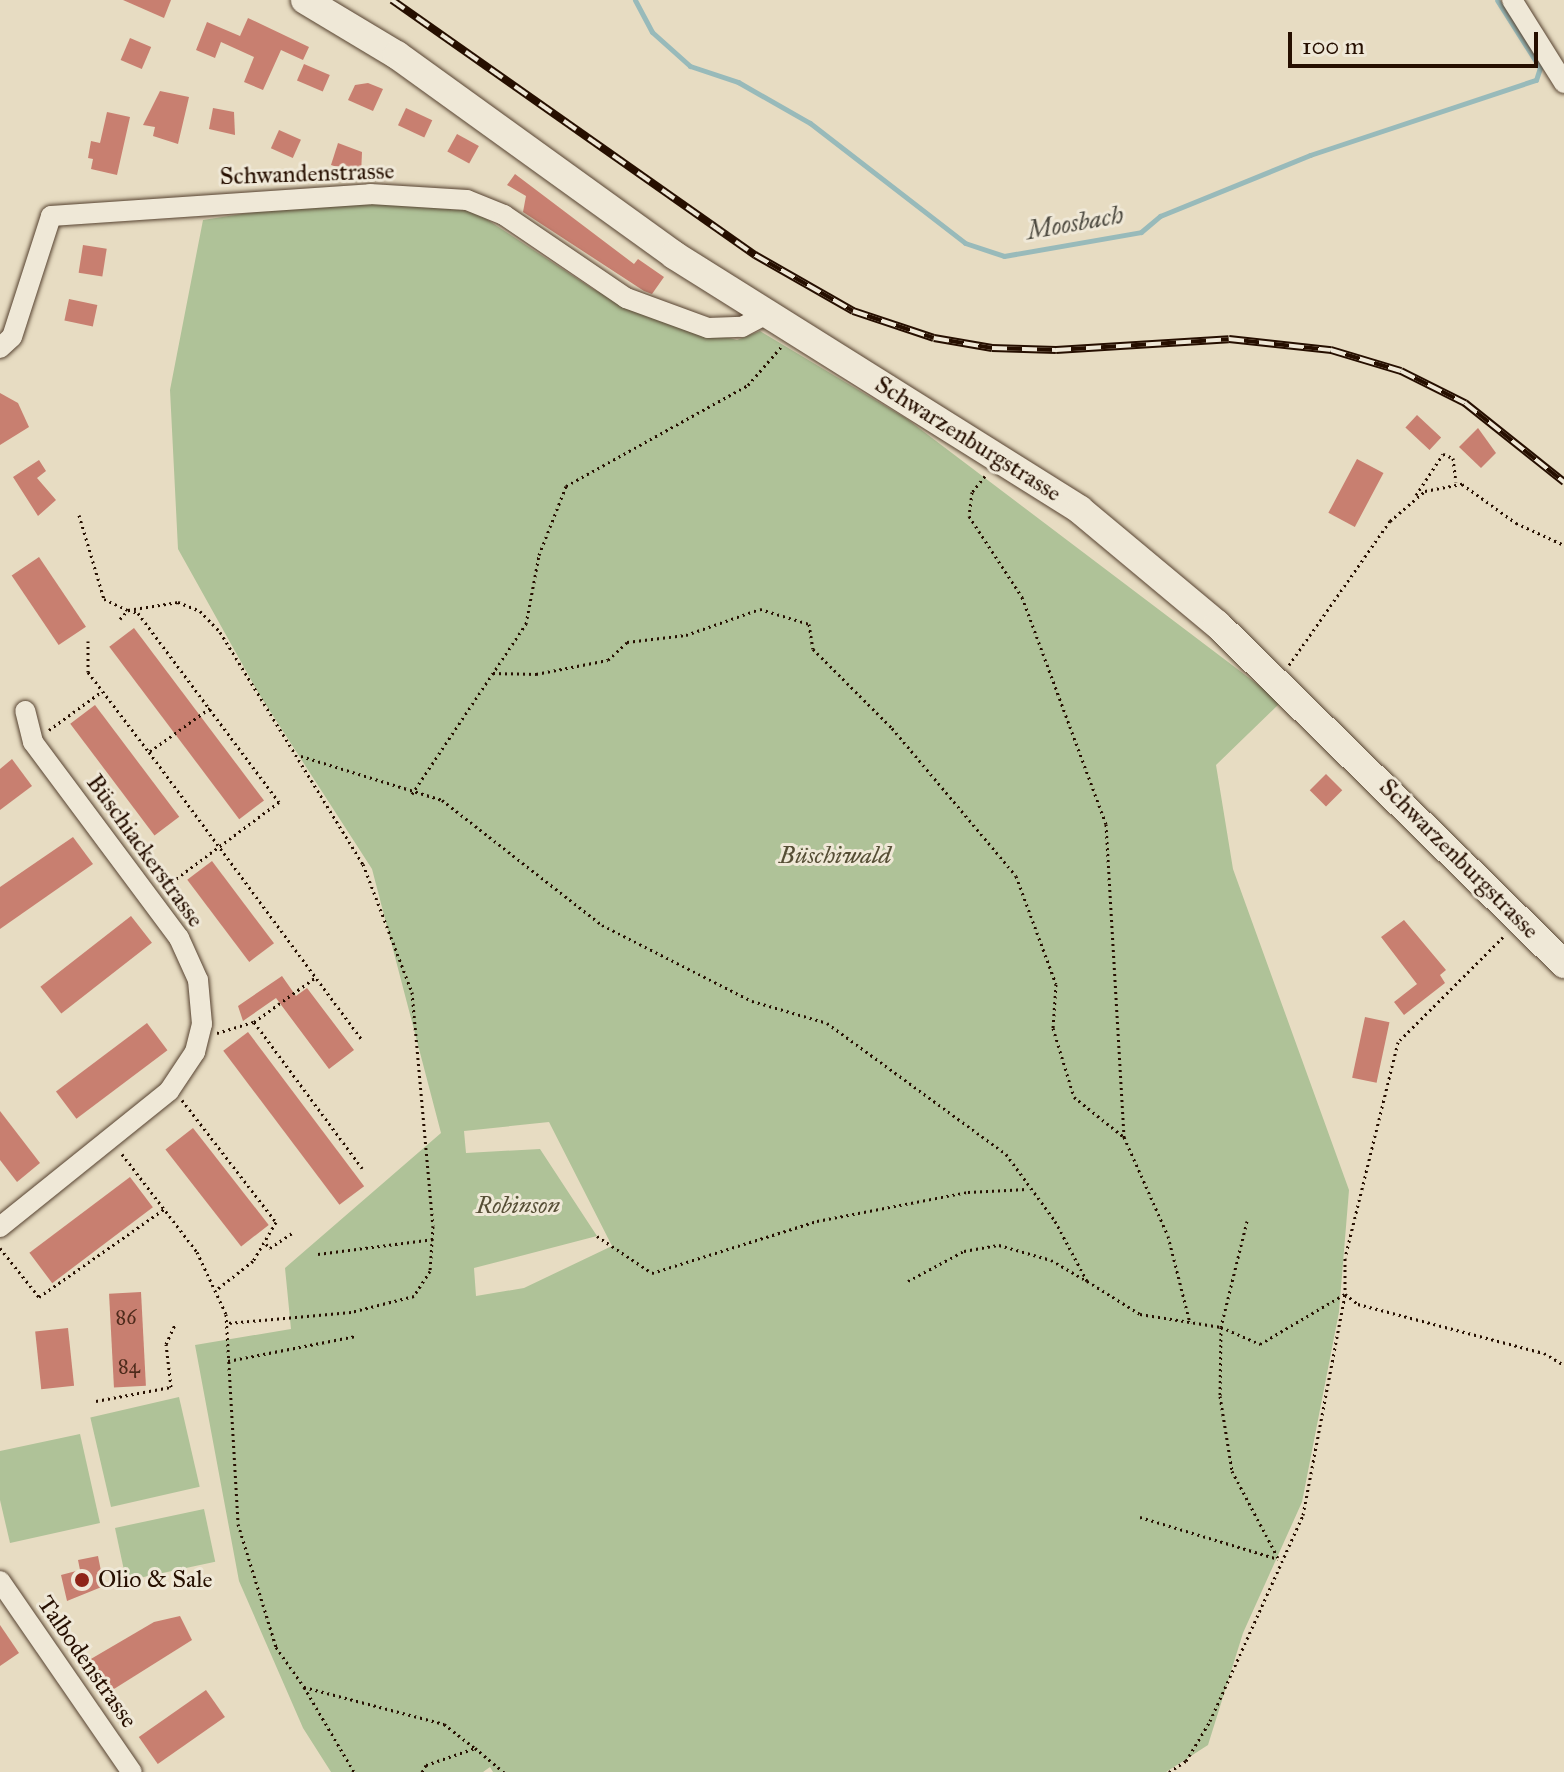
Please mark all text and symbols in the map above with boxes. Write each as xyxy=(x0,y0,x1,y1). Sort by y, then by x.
scale bar xyxy=(1292,16,1542,66)
text: 100 m xyxy=(1302,31,1365,61)
street label: Schwandenstrasse xyxy=(219,157,395,191)
water label: Moosbach xyxy=(1024,199,1126,247)
street label: Schwarzenburgstrasse xyxy=(870,370,1066,508)
street label: Büschiackerstrasse xyxy=(80,769,210,933)
street label: Schwarzenburgstrasse xyxy=(1373,773,1545,945)
park label: Büschiwald xyxy=(779,842,891,870)
park label: Robinson xyxy=(476,1192,560,1220)
house number: 86 xyxy=(116,1305,136,1329)
house number: 84 xyxy=(118,1354,140,1378)
place label: Olio & Sale xyxy=(98,1566,213,1594)
marker: Olio & Sale xyxy=(73,1571,91,1589)
street label: Talbodenstrasse xyxy=(31,1590,143,1734)

